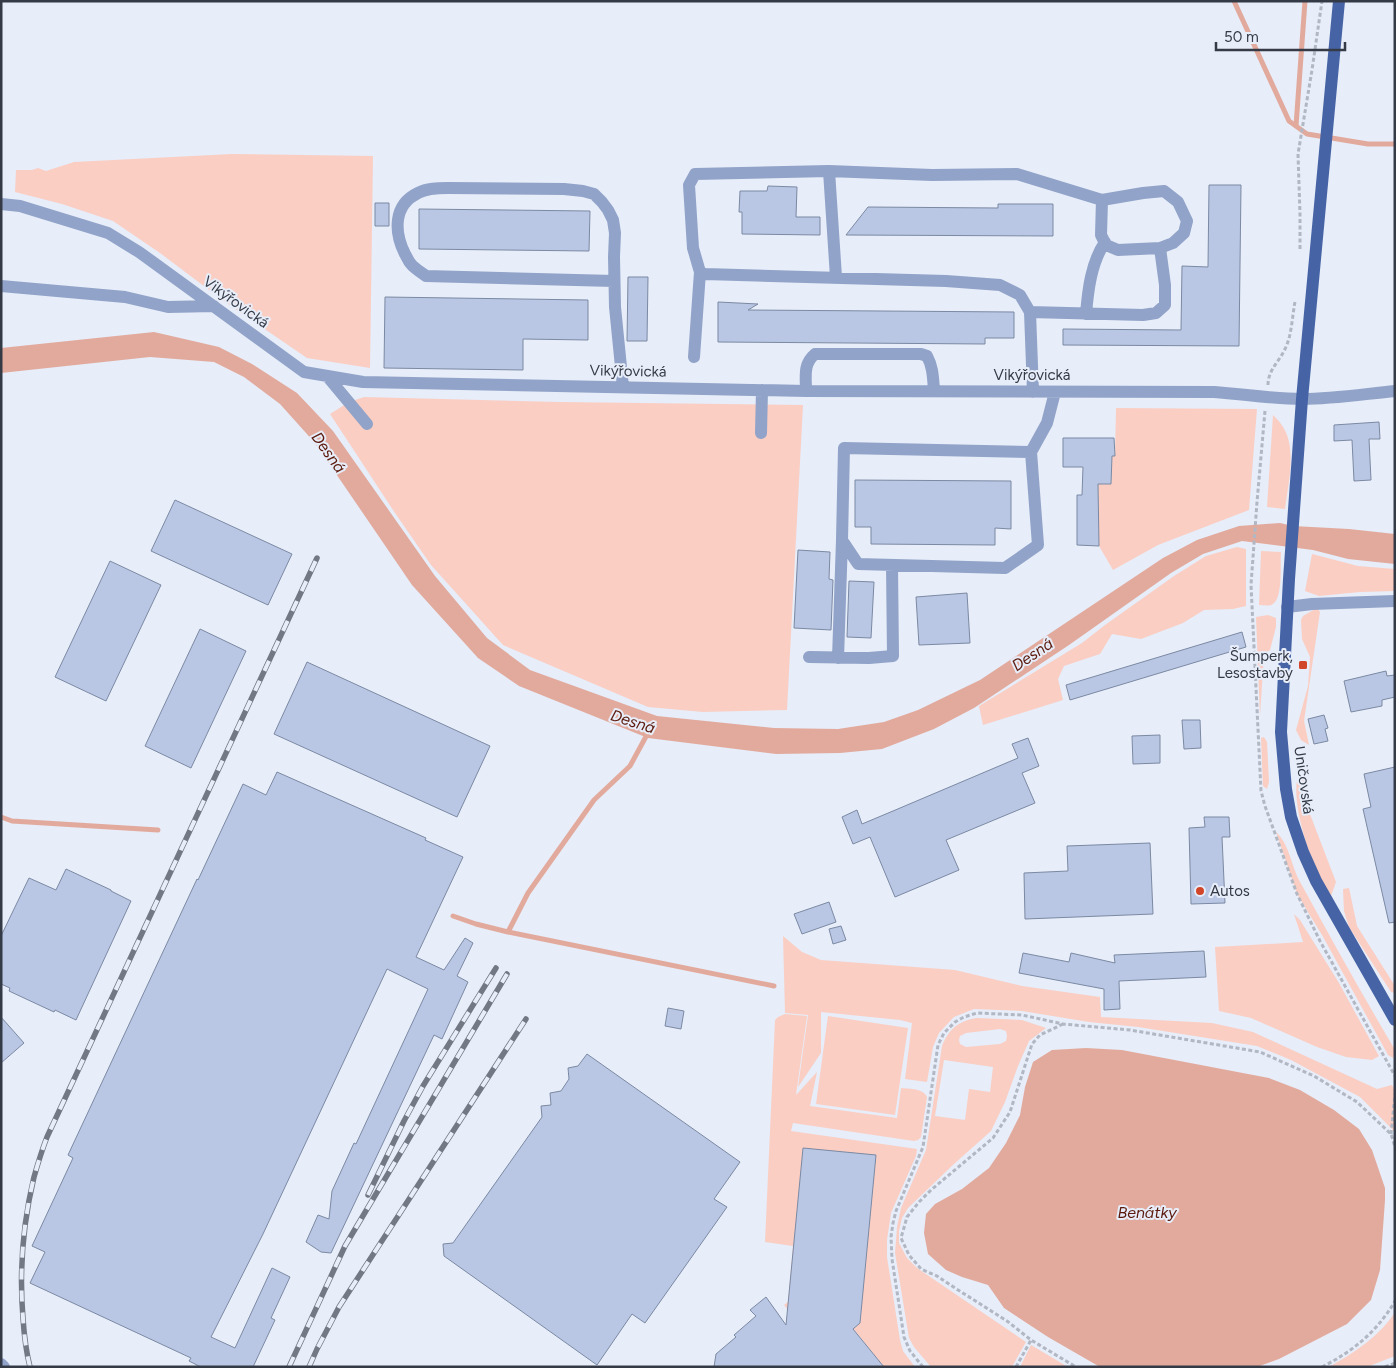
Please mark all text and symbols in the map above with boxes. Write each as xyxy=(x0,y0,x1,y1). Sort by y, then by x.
scale bar xyxy=(1216,20,1345,52)
text: 50 m xyxy=(1224,28,1259,46)
street label: Vikýřovická xyxy=(200,272,272,332)
street label: Vikýřovická xyxy=(589,361,667,381)
street label: Vikýřovická xyxy=(994,366,1070,384)
water label: Desná xyxy=(308,428,350,476)
water label: Desná xyxy=(1008,634,1056,675)
place label: Šumperk, Lesostavby xyxy=(1217,647,1293,682)
marker: Šumperk, Lesostavby xyxy=(1297,659,1309,671)
water label: Desná xyxy=(608,705,657,738)
street label: Uničovská xyxy=(1290,745,1318,815)
place label: Autos xyxy=(1210,882,1250,900)
marker: Autos xyxy=(1194,885,1206,897)
water label: Benátky xyxy=(1117,1203,1177,1222)

